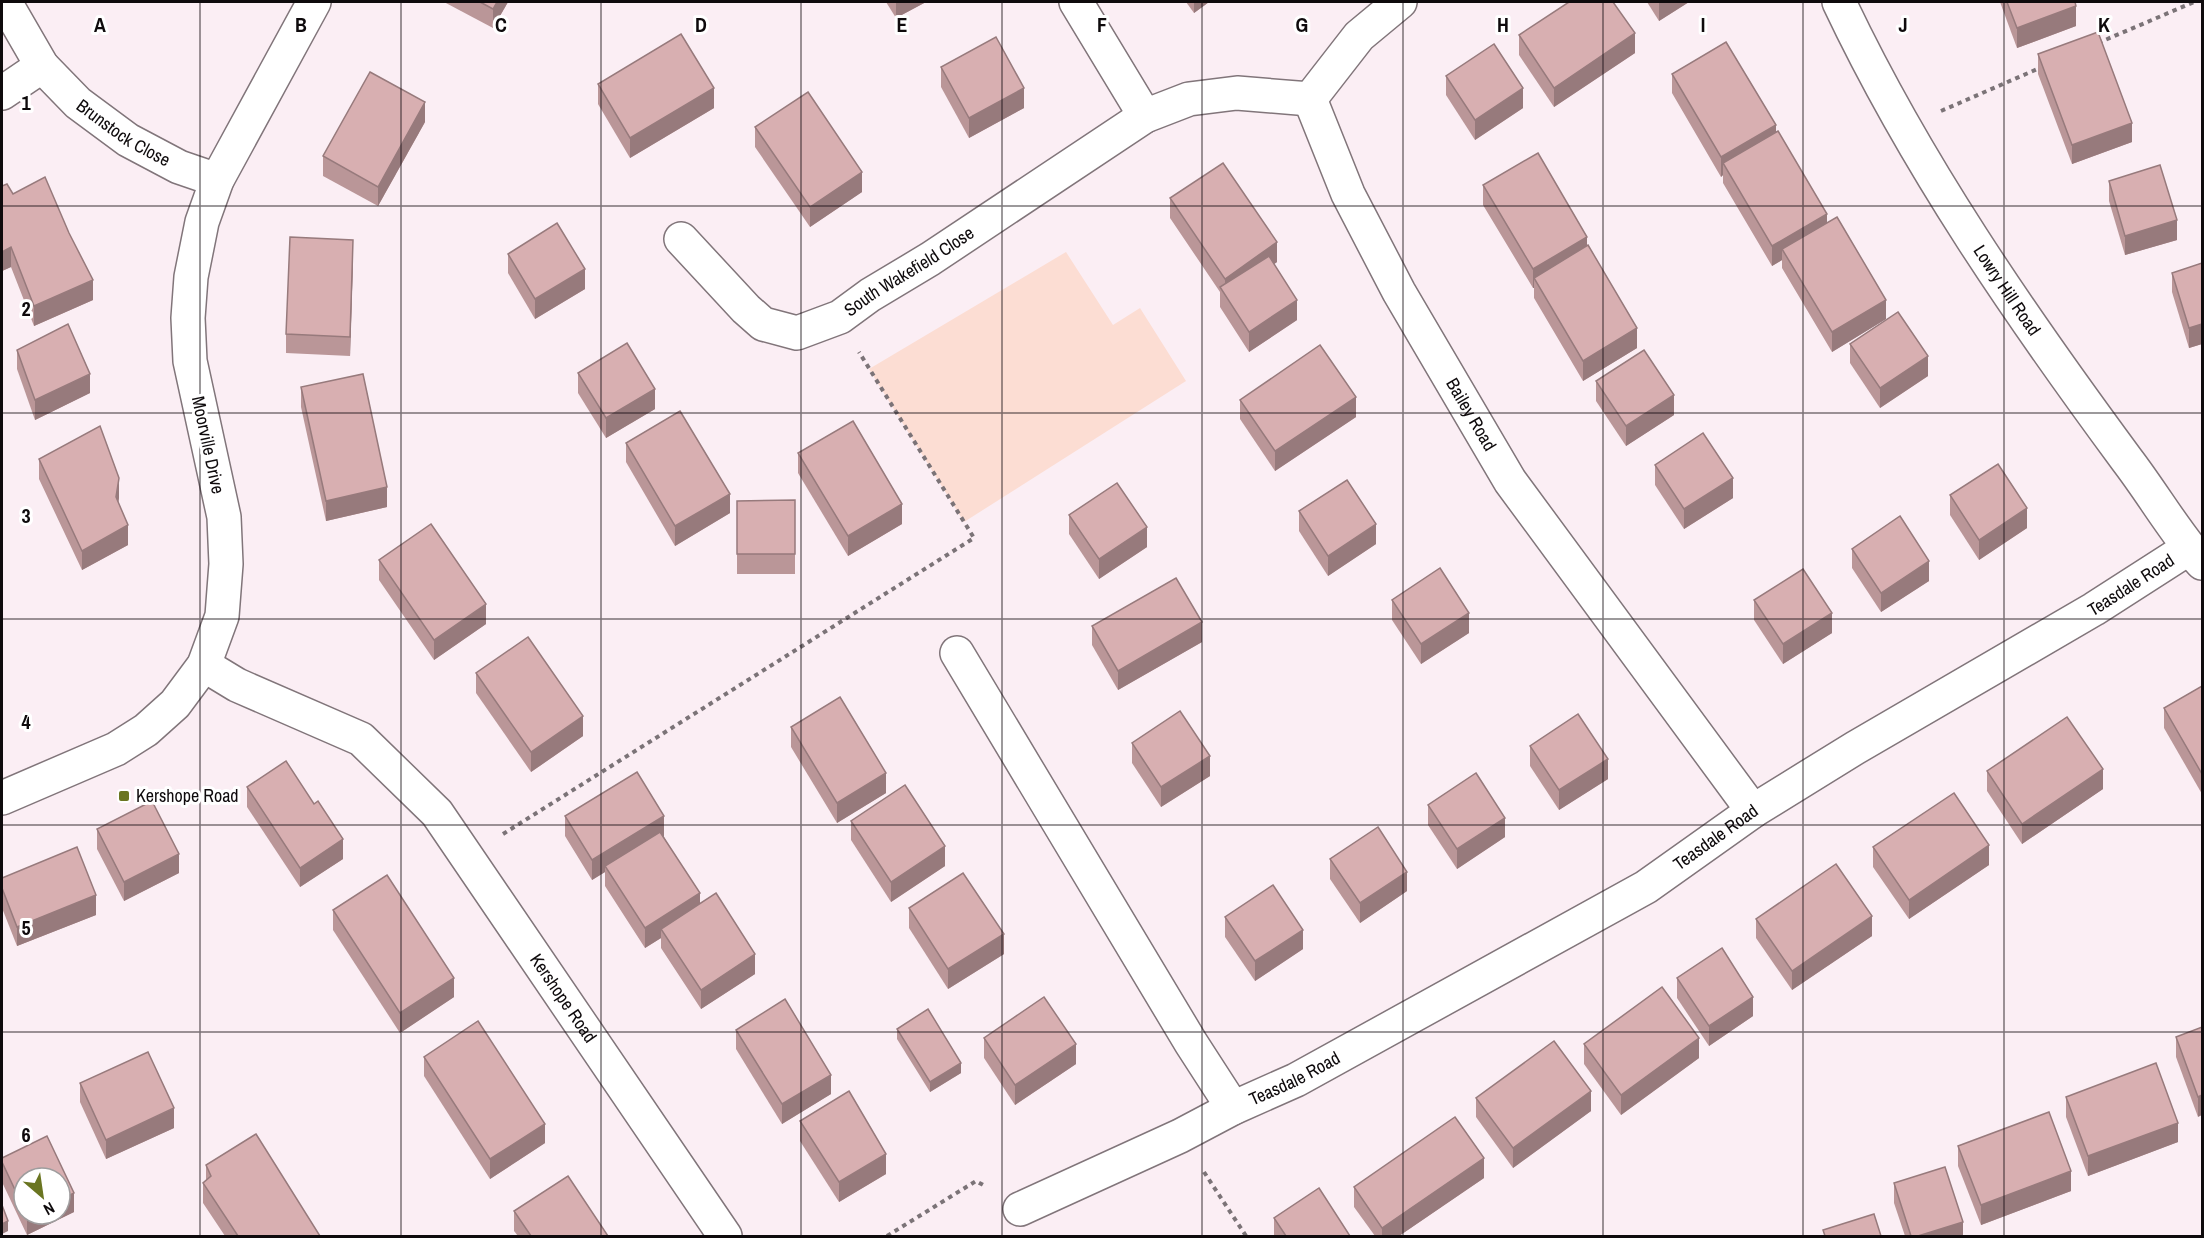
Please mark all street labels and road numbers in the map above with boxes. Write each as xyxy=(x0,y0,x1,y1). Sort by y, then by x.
street label: Brunstock Close xyxy=(71,93,175,172)
street label: South Wakefield Close xyxy=(839,220,979,322)
street label: Lowry Hill Road xyxy=(1968,240,2047,340)
street label: Bailey Road xyxy=(1440,373,1503,455)
street label: Moorville Drive xyxy=(186,394,231,496)
street label: Teasdale Road xyxy=(2083,548,2179,622)
street label: Teasdale Road xyxy=(1668,798,1763,876)
street label: Kershope Road xyxy=(524,948,603,1047)
street label: Teasdale Road xyxy=(1245,1045,1344,1111)

